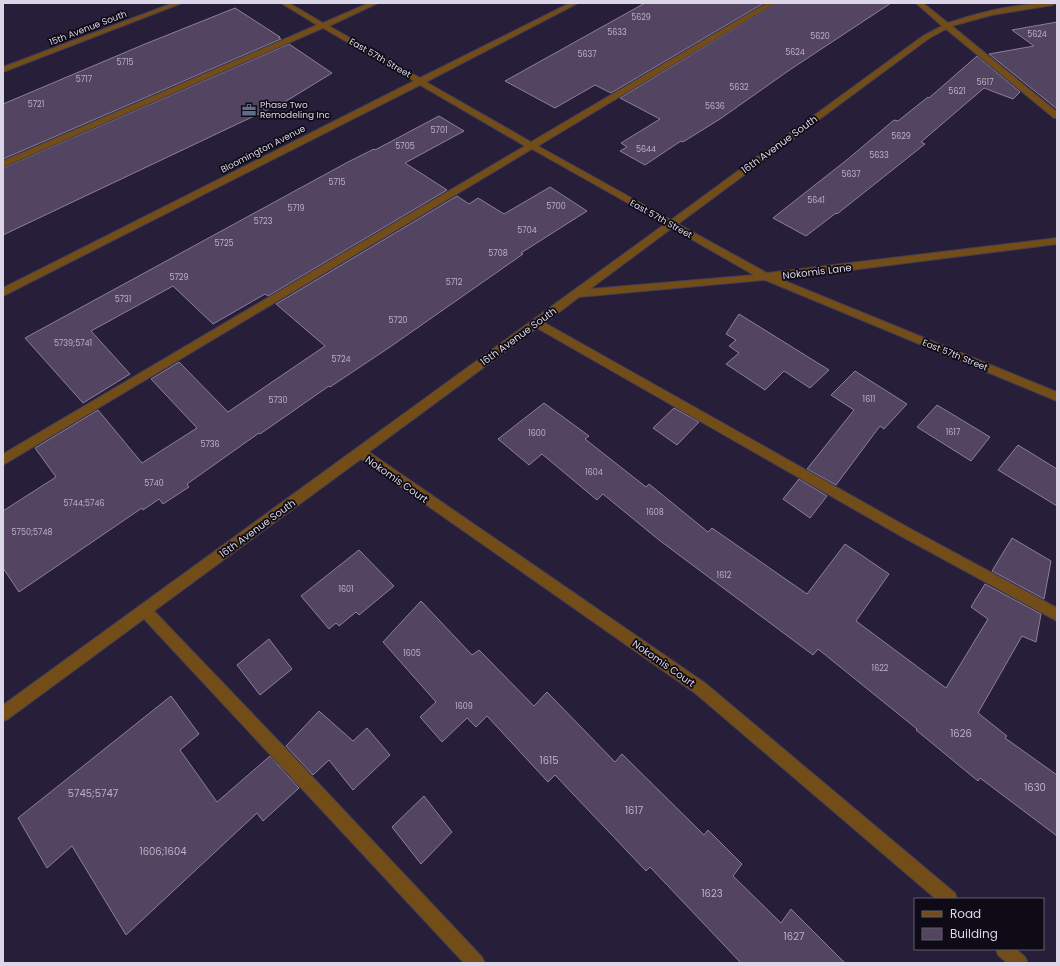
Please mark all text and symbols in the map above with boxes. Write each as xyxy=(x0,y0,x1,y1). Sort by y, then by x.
street label: 15th Avenue South xyxy=(48,8,129,48)
house number: 5629 xyxy=(631,12,651,23)
house number: 5633 xyxy=(607,27,627,38)
house number: 5624 xyxy=(1027,29,1047,40)
house number: 5620 xyxy=(810,31,830,42)
street label: East 57th Street xyxy=(347,35,413,81)
house number: 5624 xyxy=(785,47,805,58)
house number: 5637 xyxy=(577,49,597,60)
house number: 5715 xyxy=(117,57,133,68)
house number: 5717 xyxy=(76,74,93,85)
house number: 5617 xyxy=(976,77,994,88)
house number: 5632 xyxy=(729,82,749,93)
house number: 5621 xyxy=(948,86,966,97)
house number: 5721 xyxy=(28,99,44,110)
place label: Phase Two Remodeling Inc xyxy=(260,99,330,121)
house number: 5636 xyxy=(705,101,725,112)
office icon: Phase Two Remodeling Inc xyxy=(241,102,257,118)
street label: 16th Avenue South xyxy=(738,112,821,177)
street label: Bloomington Avenue xyxy=(219,122,308,176)
house number: 5701 xyxy=(431,125,447,136)
house number: 5629 xyxy=(891,131,911,142)
house number: 5705 xyxy=(395,141,415,152)
house number: 5644 xyxy=(636,144,656,155)
house number: 5633 xyxy=(869,150,889,161)
house number: 5637 xyxy=(841,169,861,180)
house number: 5715 xyxy=(329,177,345,188)
house number: 5641 xyxy=(807,195,825,206)
street label: East 57th Street xyxy=(628,197,694,241)
house number: 5700 xyxy=(546,201,566,212)
house number: 5719 xyxy=(288,203,305,214)
house number: 5723 xyxy=(254,216,273,227)
house number: 5704 xyxy=(517,225,537,236)
house number: 5725 xyxy=(214,238,234,249)
house number: 5708 xyxy=(488,248,508,259)
street label: Nokomis Lane xyxy=(782,260,852,283)
house number: 5729 xyxy=(169,272,189,283)
house number: 5712 xyxy=(446,277,463,288)
house number: 5731 xyxy=(115,294,131,305)
street label: 16th Avenue South xyxy=(477,304,560,369)
house number: 5720 xyxy=(388,315,408,326)
street label: East 57th Street xyxy=(921,336,989,374)
house number: 5739;5741 xyxy=(54,338,92,349)
house number: 5724 xyxy=(331,354,351,365)
house number: 1611 xyxy=(863,394,875,405)
house number: 5730 xyxy=(268,395,288,406)
house number: 1617 xyxy=(946,427,961,438)
house number: 1600 xyxy=(528,428,546,439)
house number: 5736 xyxy=(200,439,220,450)
street label: Nokomis Court xyxy=(362,452,431,507)
house number: 1604 xyxy=(585,467,603,478)
house number: 5740 xyxy=(144,478,164,489)
street label: 16th Avenue South xyxy=(216,496,299,561)
house number: 5744;5746 xyxy=(63,498,105,509)
house number: 1608 xyxy=(646,507,664,518)
house number: 5750;5748 xyxy=(11,527,53,538)
house number: 1612 xyxy=(717,570,732,581)
house number: 1601 xyxy=(338,584,354,595)
street label: Nokomis Court xyxy=(629,636,698,691)
house number: 1605 xyxy=(403,648,421,659)
house number: 1622 xyxy=(872,663,889,674)
house number: 1609 xyxy=(455,701,473,712)
house number: 1626 xyxy=(950,726,972,741)
house number: 1615 xyxy=(539,753,559,768)
house number: 1630 xyxy=(1024,780,1046,795)
house number: 5745;5747 xyxy=(68,786,119,801)
house number: 1617 xyxy=(625,803,644,818)
house number: 1606;1604 xyxy=(140,844,186,859)
house number: 1623 xyxy=(701,886,723,901)
legend xyxy=(914,898,1044,950)
text: Road xyxy=(950,905,981,922)
text: Building xyxy=(950,925,998,942)
house number: 1627 xyxy=(784,929,805,944)

